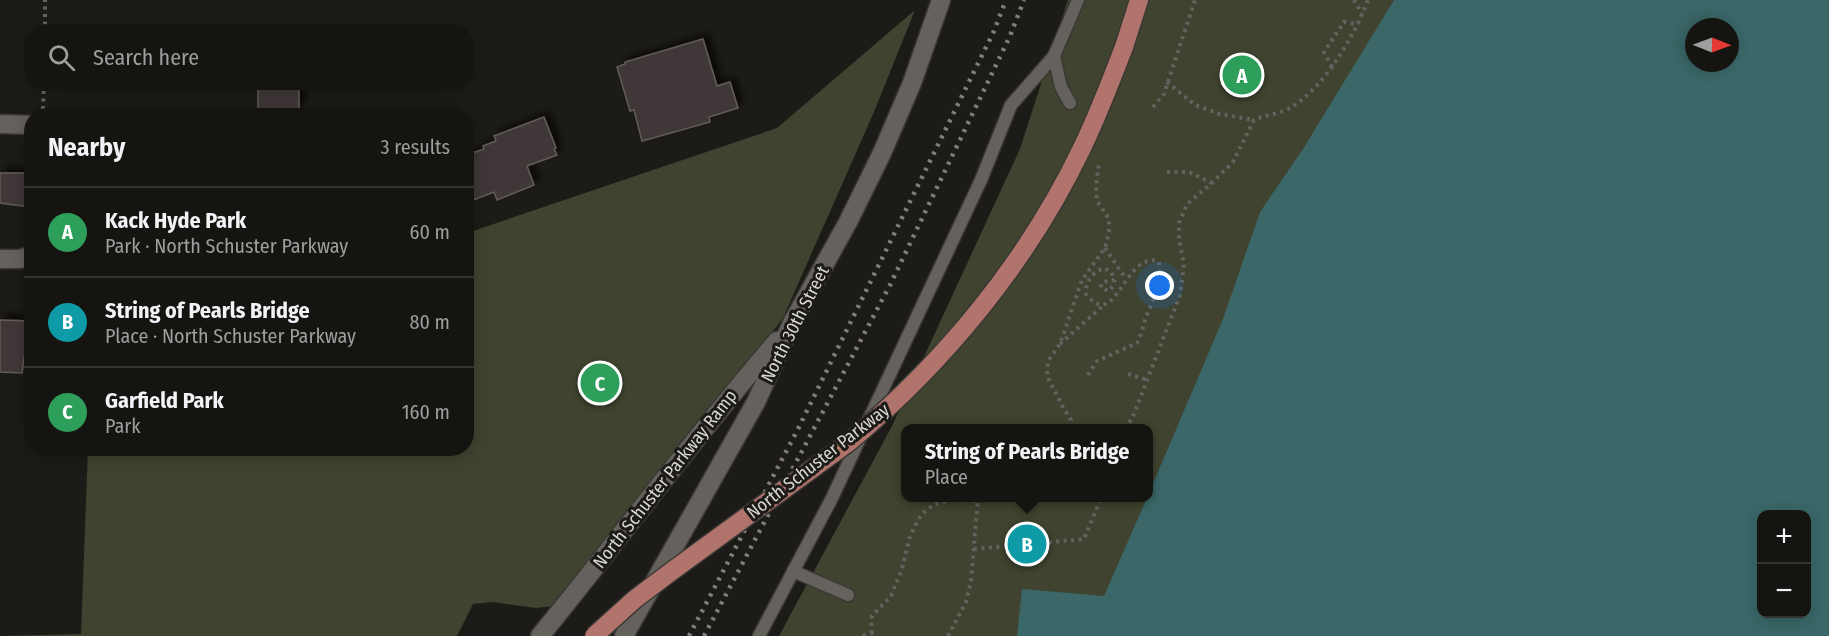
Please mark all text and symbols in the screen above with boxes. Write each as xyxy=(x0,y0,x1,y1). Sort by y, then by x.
north arrow xyxy=(1685,18,1739,72)
search box xyxy=(24,24,474,90)
icon: search xyxy=(45,41,78,74)
text: Search here xyxy=(93,44,199,71)
pin: A xyxy=(1222,52,1262,98)
text: Nearby xyxy=(48,132,125,163)
text: 3 results xyxy=(381,135,450,159)
text: Kack Hyde Park xyxy=(105,207,246,234)
text: A xyxy=(62,220,73,244)
text: 60 m xyxy=(410,220,450,244)
text: Park · North Schuster Parkway xyxy=(105,234,348,258)
street label: North 30th Street xyxy=(756,262,834,386)
your location xyxy=(1145,271,1174,300)
text: String of Pearls Bridge xyxy=(105,297,310,324)
text: B xyxy=(62,310,73,334)
text: 80 m xyxy=(410,310,450,334)
text: Place · North Schuster Parkway xyxy=(105,324,356,348)
pin: C xyxy=(580,360,620,406)
street label: North Schuster Parkway Ramp xyxy=(588,385,742,573)
text: Garfield Park xyxy=(105,387,224,414)
street label: North Schuster Parkway xyxy=(742,399,894,523)
text: C xyxy=(62,400,73,424)
text: 160 m xyxy=(402,400,450,424)
text: Park xyxy=(105,414,141,438)
popup xyxy=(901,424,1153,502)
text: String of Pearls Bridge xyxy=(925,438,1129,465)
text: Place xyxy=(925,465,968,489)
map controls xyxy=(1757,510,1811,618)
button: + xyxy=(1757,510,1811,564)
pin: B xyxy=(1008,522,1046,566)
button: − xyxy=(1757,564,1811,618)

